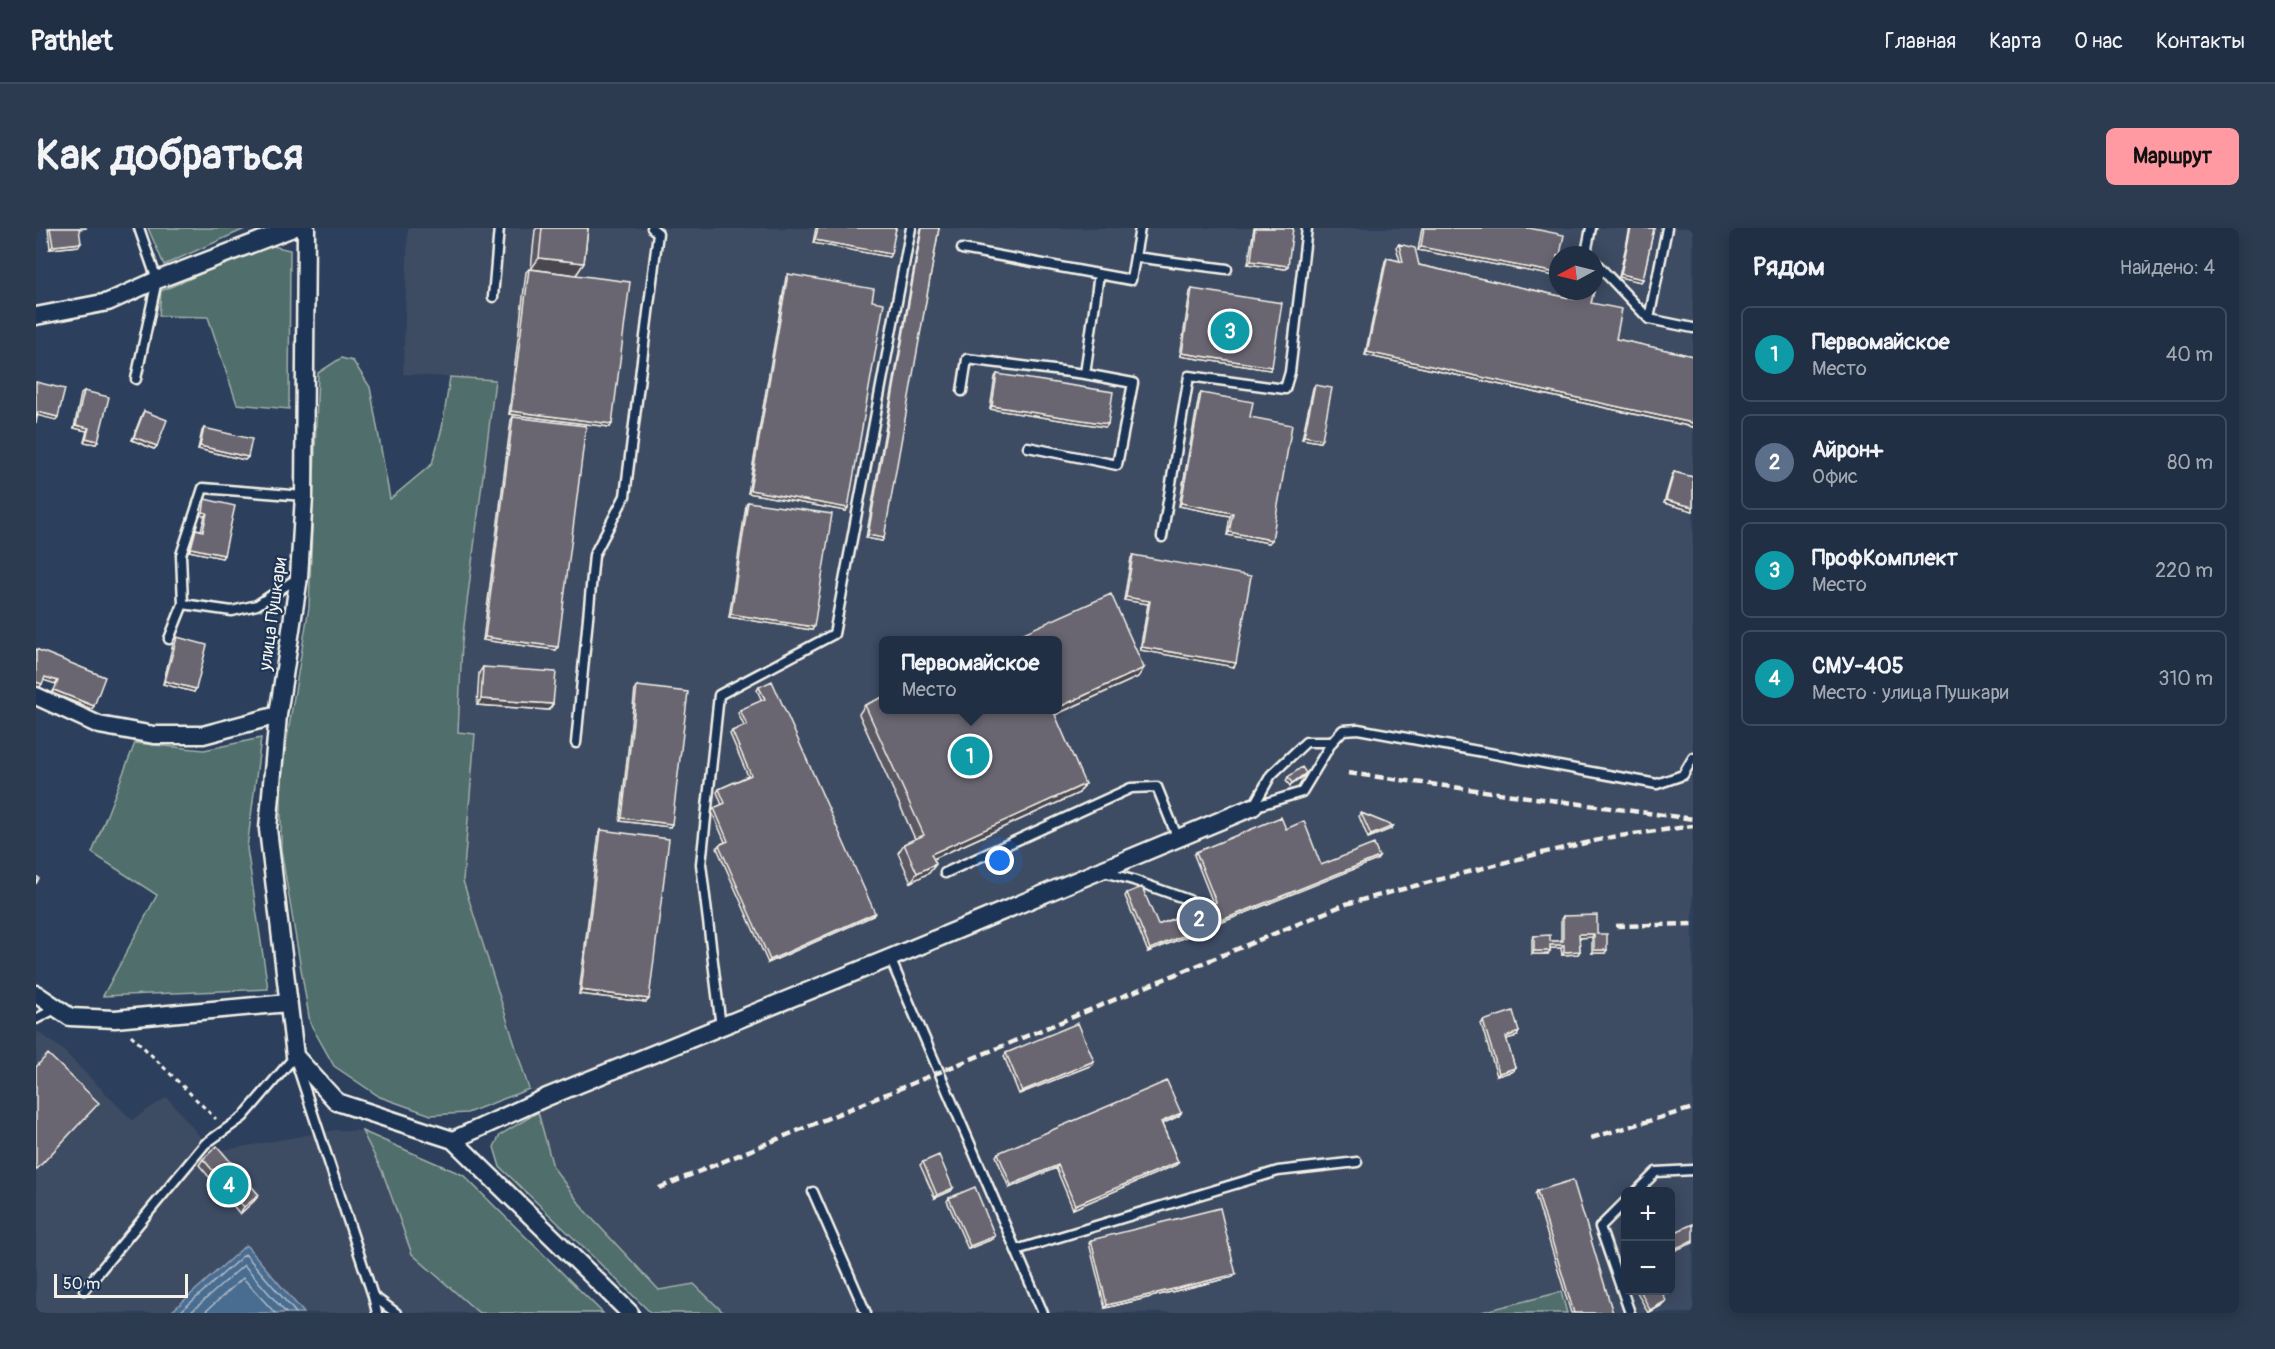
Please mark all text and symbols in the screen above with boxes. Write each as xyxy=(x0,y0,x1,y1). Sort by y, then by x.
text: Pathlet xyxy=(30,24,113,59)
text: Главная xyxy=(1885,28,1956,55)
text: Карта xyxy=(1989,28,2041,55)
text: О нас xyxy=(2074,28,2123,55)
text: Контакты xyxy=(2156,28,2245,55)
button: Маршрут xyxy=(2106,128,2239,185)
text: Как добраться xyxy=(36,130,303,182)
north arrow xyxy=(1549,246,1603,300)
text: Рядом xyxy=(1753,251,1825,283)
text: Найдено: 4 xyxy=(2120,255,2215,280)
pin: 3 xyxy=(1210,308,1250,354)
text: Первомайское xyxy=(1812,328,1950,356)
text: 1 xyxy=(1771,342,1778,367)
text: 40 m xyxy=(2166,342,2213,367)
text: Место xyxy=(1812,356,1867,381)
text: Айрон+ xyxy=(1812,436,1883,464)
text: 2 xyxy=(1769,450,1780,475)
text: 80 m xyxy=(2167,450,2213,475)
text: Офис xyxy=(1812,464,1858,489)
text: ПрофКомплект xyxy=(1812,544,1958,572)
street label: улица Пушкари xyxy=(254,556,292,673)
text: 3 xyxy=(1769,558,1780,583)
text: 220 m xyxy=(2155,558,2213,583)
text: Место xyxy=(1812,572,1867,597)
popup xyxy=(879,636,1062,714)
text: Первомайское xyxy=(902,649,1039,677)
text: СМУ-405 xyxy=(1812,652,1904,680)
text: 4 xyxy=(1769,666,1780,691)
text: 310 m xyxy=(2158,666,2213,691)
text: Место xyxy=(902,677,957,702)
text: Место · улица Пушкари xyxy=(1812,680,2009,705)
pin: 1 xyxy=(950,734,990,778)
your location xyxy=(985,846,1014,875)
pin: 2 xyxy=(1180,896,1218,942)
pin: 4 xyxy=(210,1162,248,1208)
map controls xyxy=(1621,1187,1675,1295)
button: + xyxy=(1621,1187,1675,1241)
button: − xyxy=(1621,1241,1675,1295)
scale bar xyxy=(54,1271,188,1298)
text: 50 m xyxy=(63,1274,100,1294)

